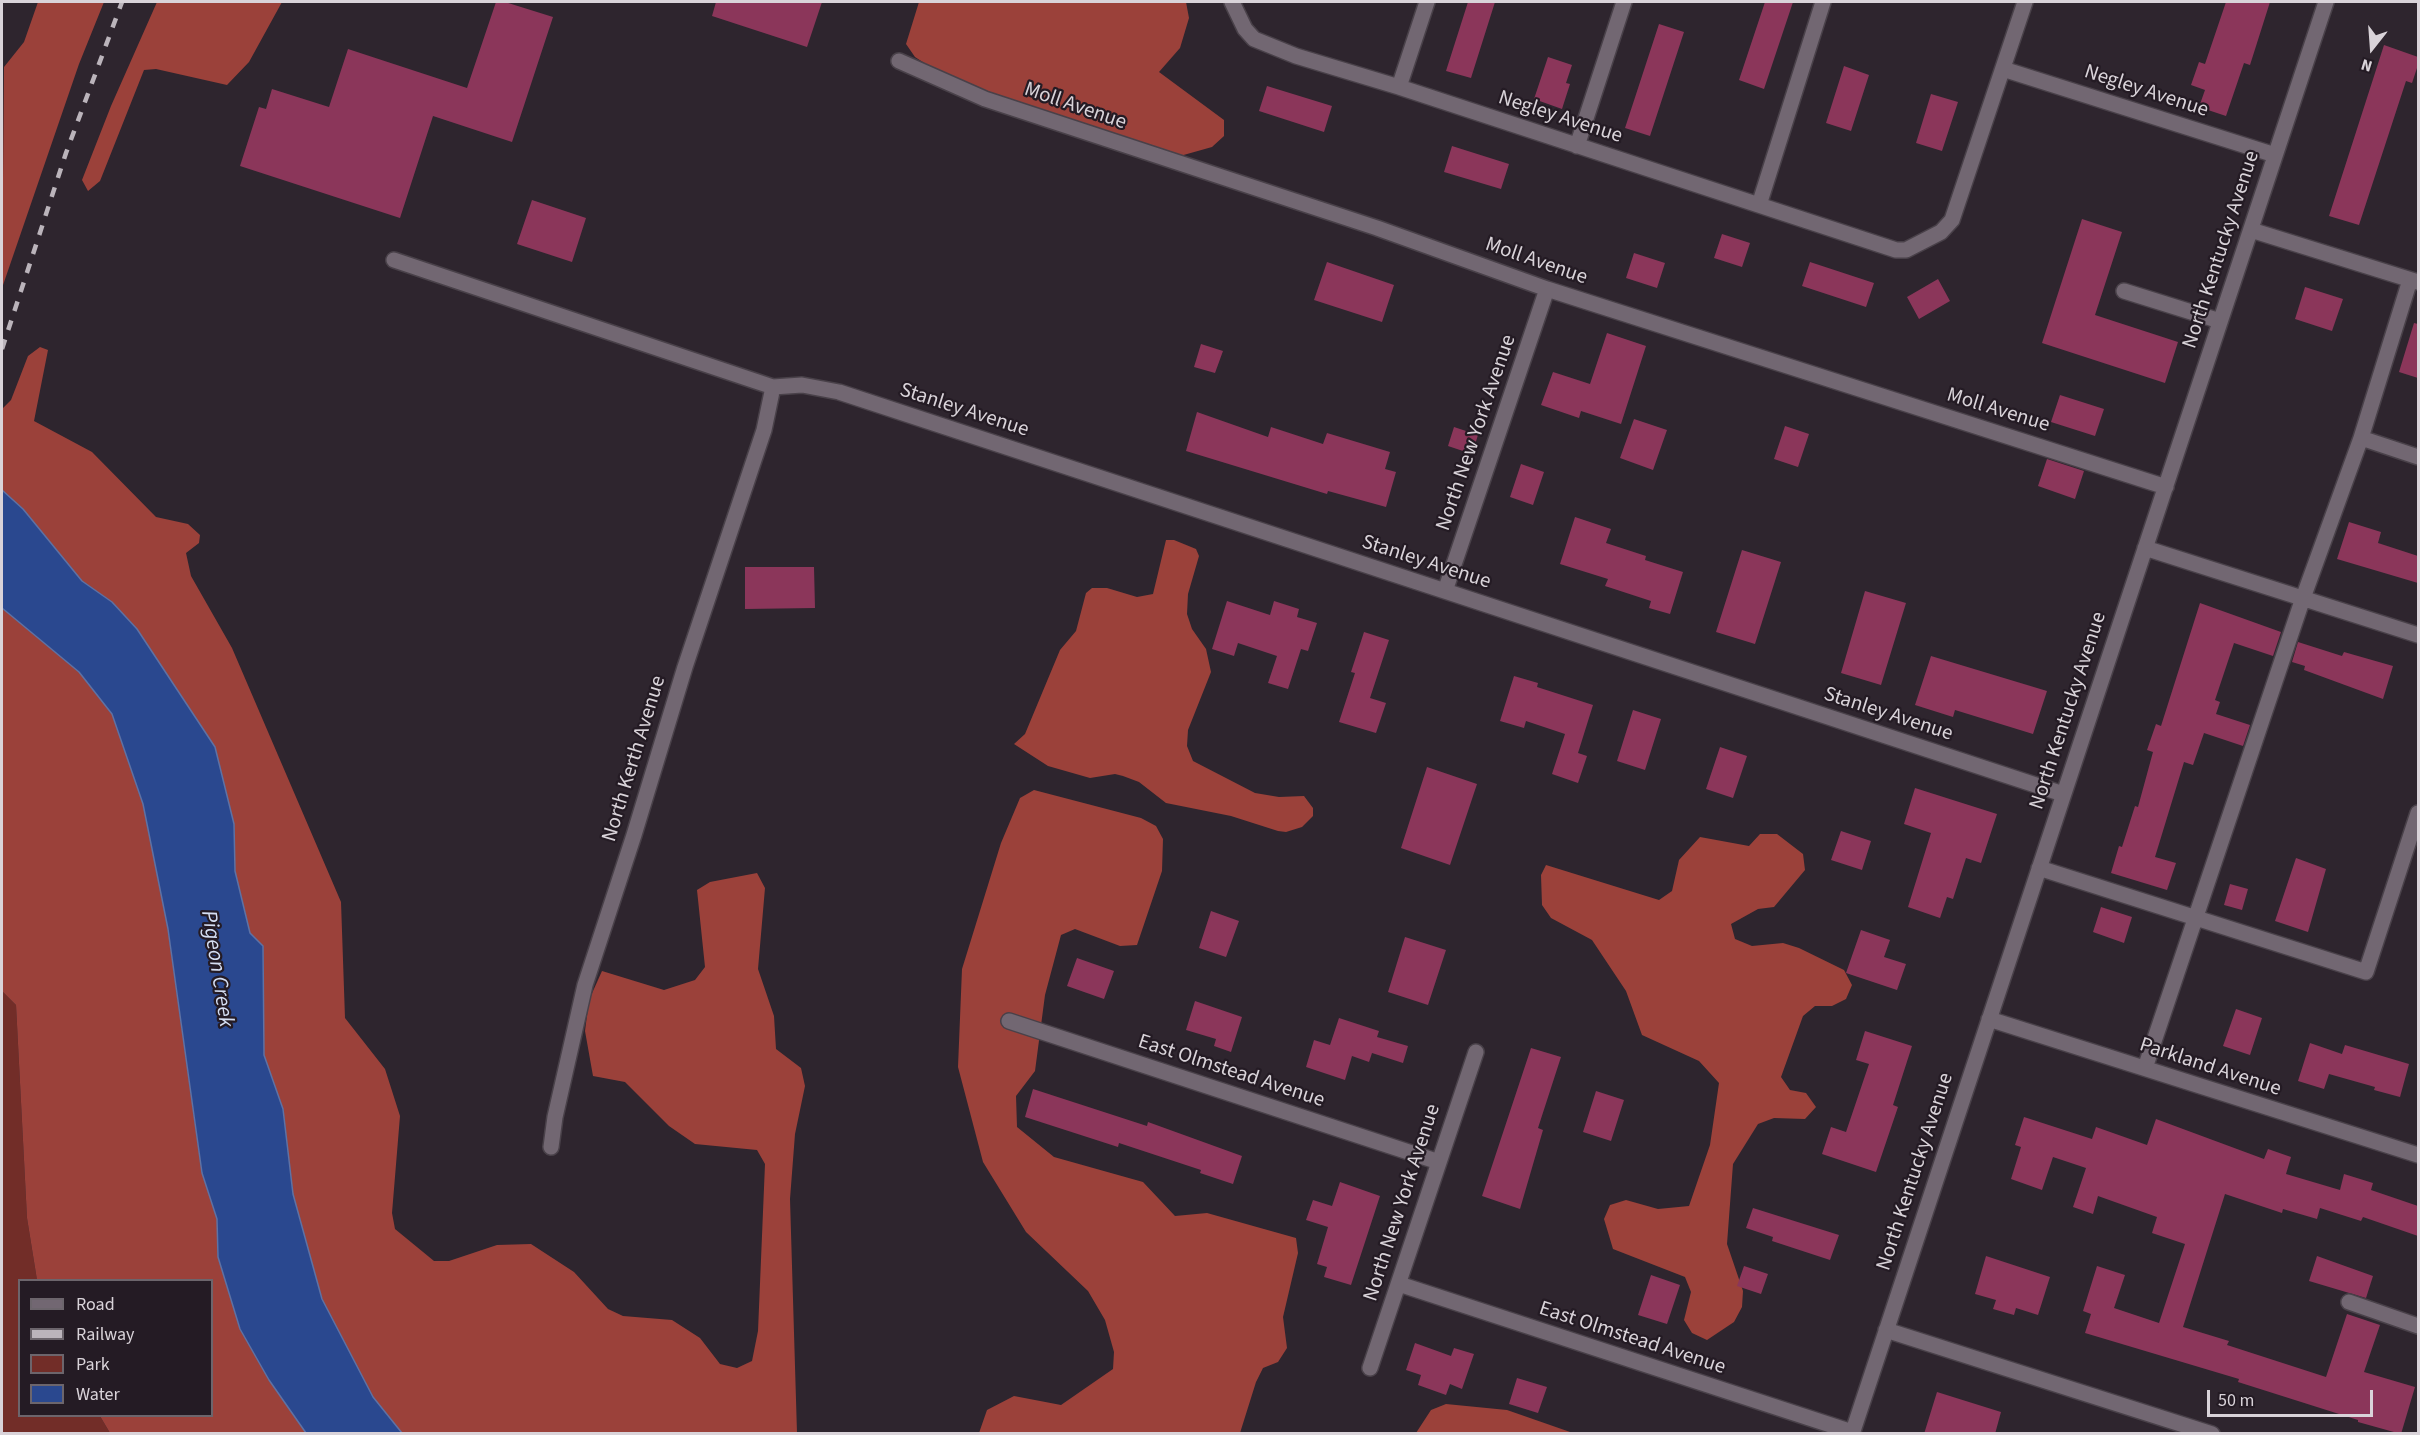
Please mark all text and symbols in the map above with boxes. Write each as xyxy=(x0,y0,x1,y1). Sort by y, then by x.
north arrow xyxy=(2342,18,2402,78)
text: N xyxy=(2358,53,2375,77)
street label: Negley Avenue xyxy=(2081,60,2211,124)
street label: Moll Avenue xyxy=(1021,78,1129,136)
street label: Negley Avenue xyxy=(1495,86,1625,150)
street label: North Kentucky Avenue xyxy=(2178,148,2266,352)
street label: Moll Avenue xyxy=(1482,233,1590,291)
street label: North New York Avenue xyxy=(1432,332,1522,534)
street label: Stanley Avenue xyxy=(896,378,1032,444)
street label: Moll Avenue xyxy=(1943,383,2053,439)
street label: Stanley Avenue xyxy=(1358,530,1494,596)
street label: North Kentucky Avenue xyxy=(2025,609,2113,813)
street label: North Kerth Avenue xyxy=(598,673,672,845)
street label: Stanley Avenue xyxy=(1820,682,1956,748)
water label: Pigeon Creek xyxy=(194,909,238,1029)
street label: East Olmstead Avenue xyxy=(1135,1030,1327,1114)
street label: Parkland Avenue xyxy=(2136,1033,2284,1103)
street label: North Kentucky Avenue xyxy=(1872,1070,1960,1274)
street label: North New York Avenue xyxy=(1359,1101,1447,1305)
legend xyxy=(18,1279,213,1417)
text: Road xyxy=(76,1292,115,1317)
street label: East Olmstead Avenue xyxy=(1536,1297,1728,1381)
text: Railway xyxy=(76,1322,135,1347)
text: Park xyxy=(76,1352,110,1377)
scale bar xyxy=(2210,1378,2376,1416)
text: Water xyxy=(76,1382,120,1407)
text: 50 m xyxy=(2218,1388,2254,1413)

